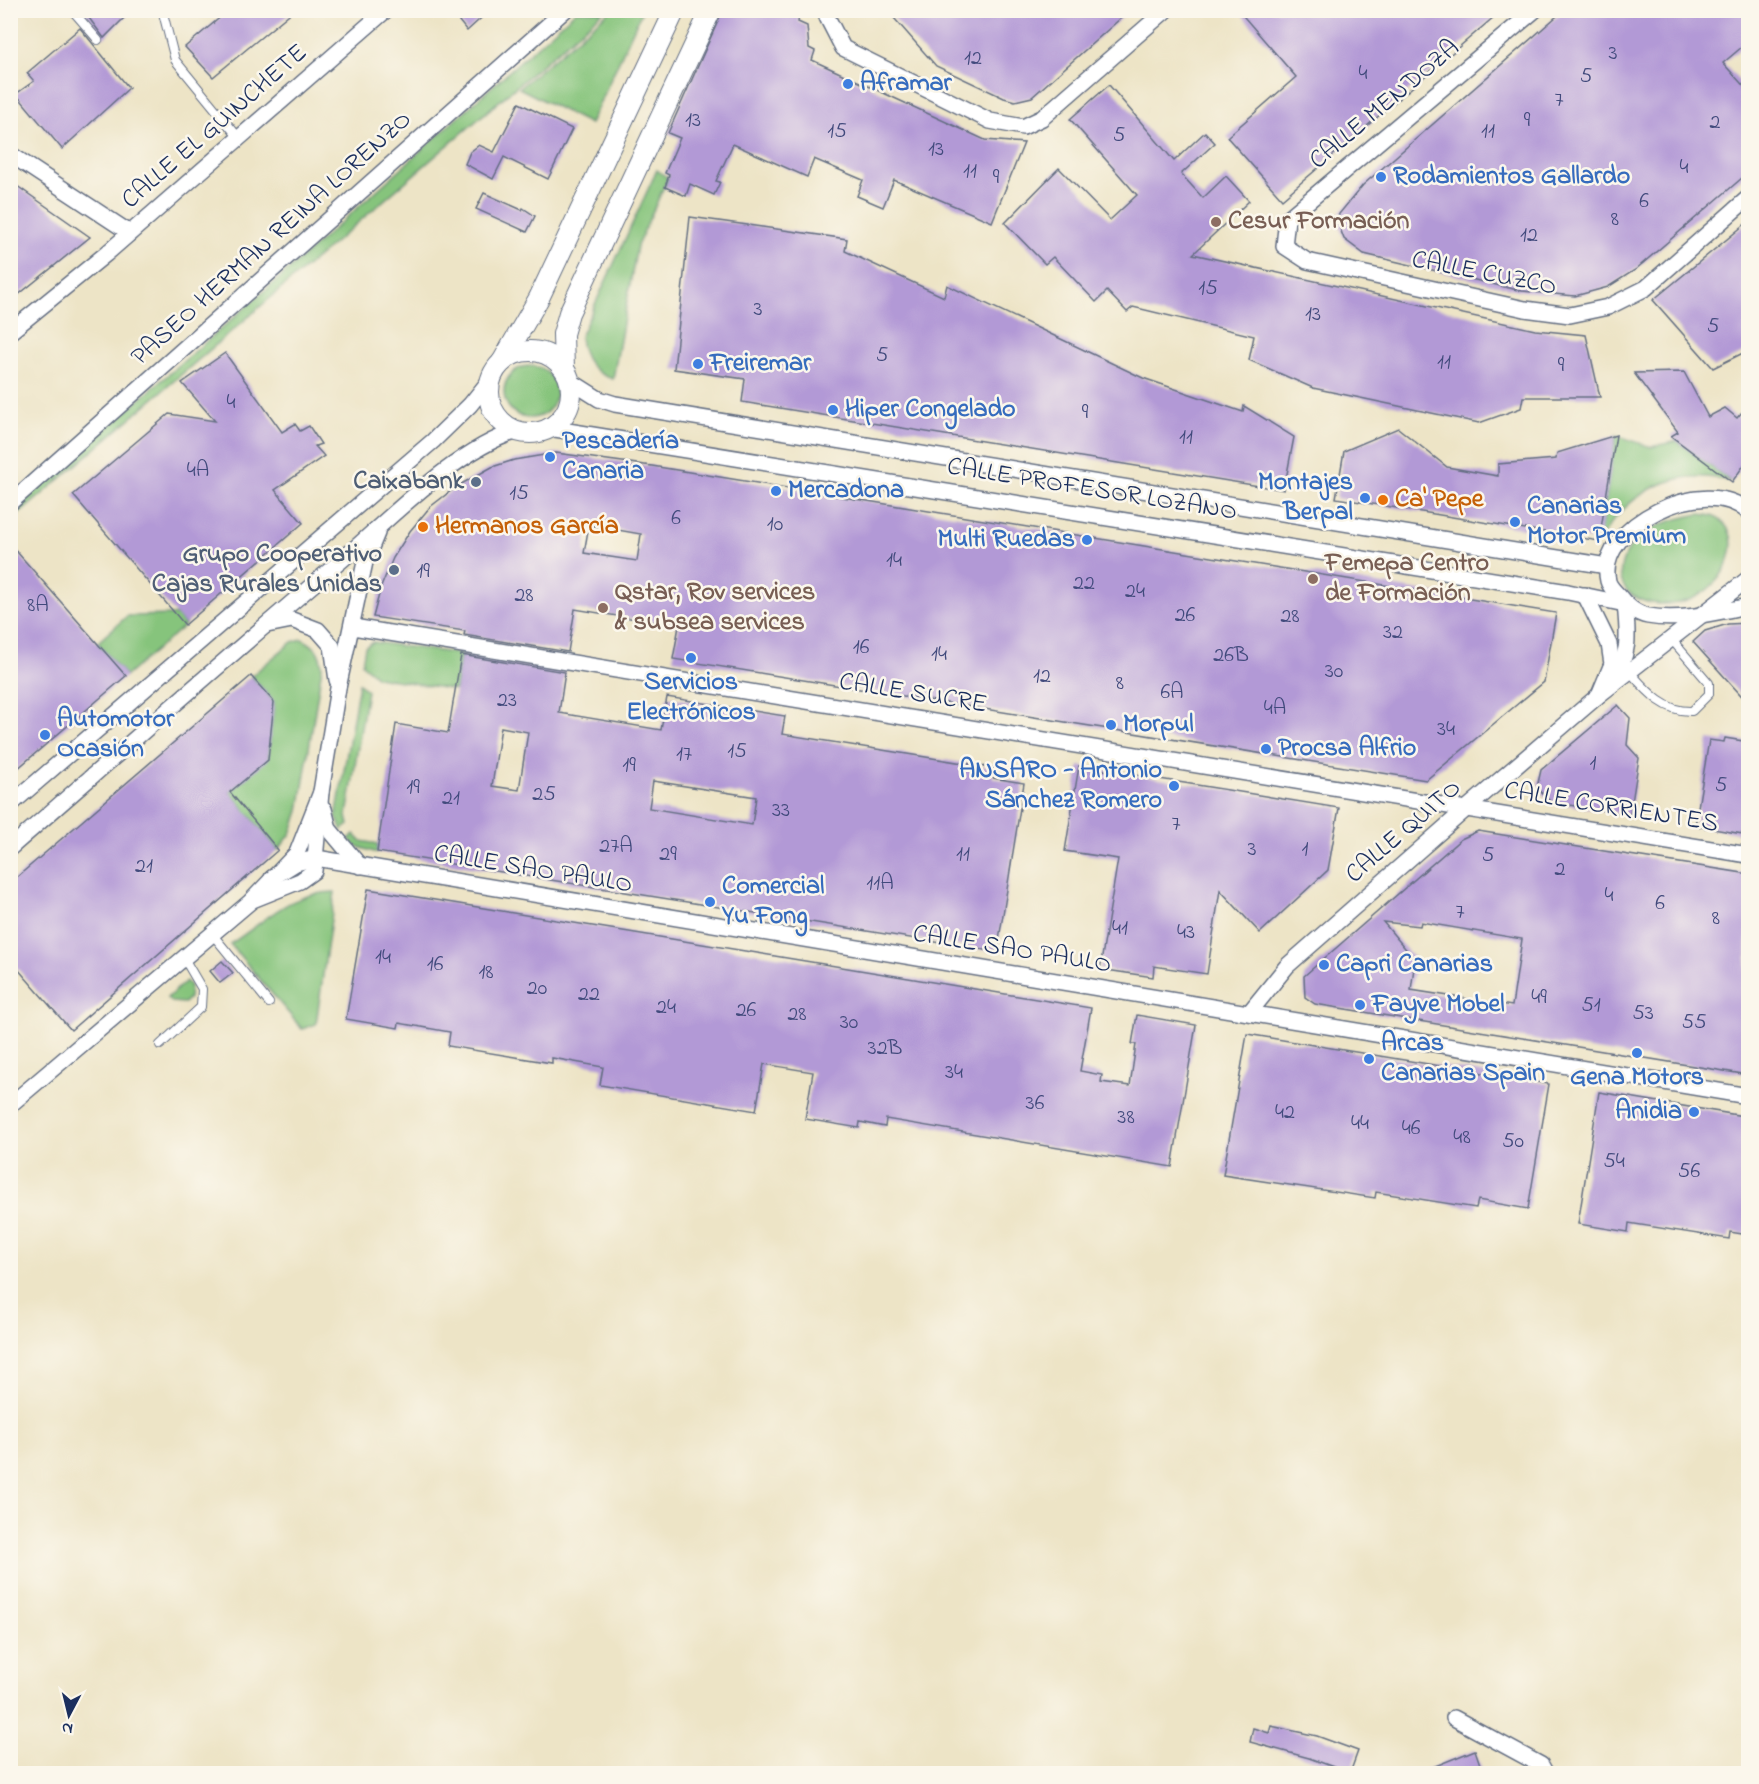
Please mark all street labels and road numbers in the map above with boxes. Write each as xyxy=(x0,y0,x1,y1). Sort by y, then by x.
street label: CALLE MENDOZA xyxy=(1301,30,1469,180)
street label: CALLE EL GUINCHETE xyxy=(114,35,316,219)
street label: PASEO HERMAN REINA LORENZO xyxy=(123,102,421,376)
street label: CALLE CUZCO xyxy=(1408,241,1560,307)
street label: CALLE PROFESOR LOZANO xyxy=(944,448,1240,532)
street label: CALLE SUCRE xyxy=(836,664,990,724)
street label: CALLE QUITO xyxy=(1338,771,1470,893)
street label: CALLE CORRIENTES xyxy=(1501,772,1721,844)
street label: CALLE SAO PAULO xyxy=(431,836,635,904)
street label: CALLE SAO PAULO xyxy=(910,916,1114,984)

